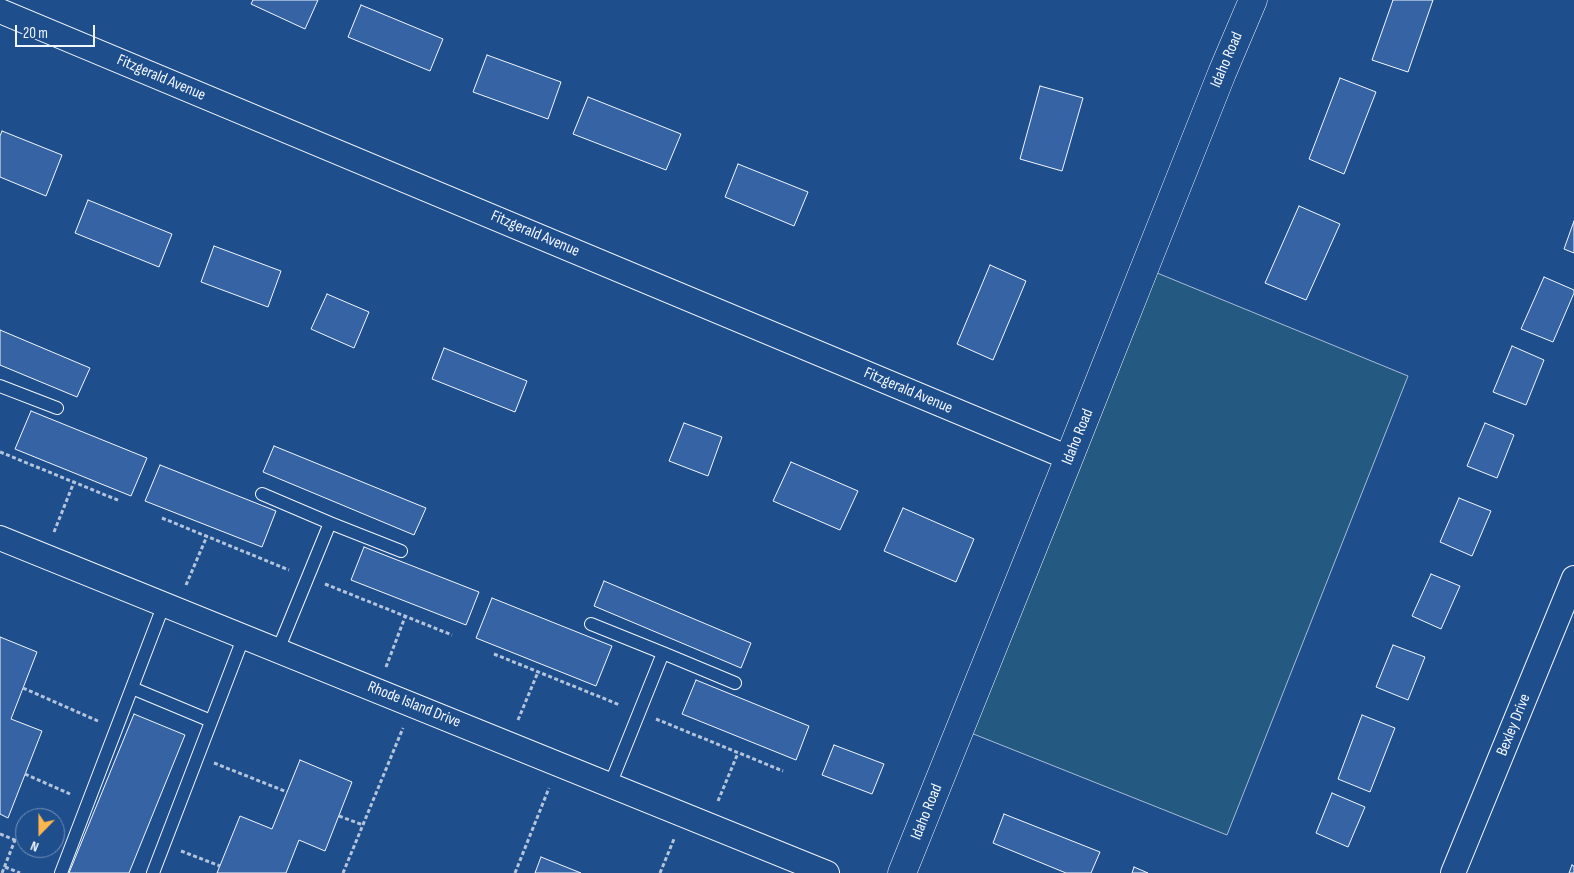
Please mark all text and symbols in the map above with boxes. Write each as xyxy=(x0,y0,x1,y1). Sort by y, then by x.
scale bar xyxy=(18,15,98,47)
text: 20 m xyxy=(23,24,48,43)
street label: Idaho Road xyxy=(1207,29,1247,91)
street label: Fitzgerald Avenue xyxy=(114,51,208,105)
street label: Fitzgerald Avenue xyxy=(488,207,582,261)
street label: Fitzgerald Avenue xyxy=(861,364,955,418)
street label: Idaho Road xyxy=(1058,406,1098,468)
street label: Rhode Island Drive xyxy=(365,678,463,732)
street label: Bexley Drive xyxy=(1493,691,1535,759)
street label: Idaho Road xyxy=(907,781,947,843)
north arrow xyxy=(15,808,65,858)
text: N xyxy=(28,837,41,856)

